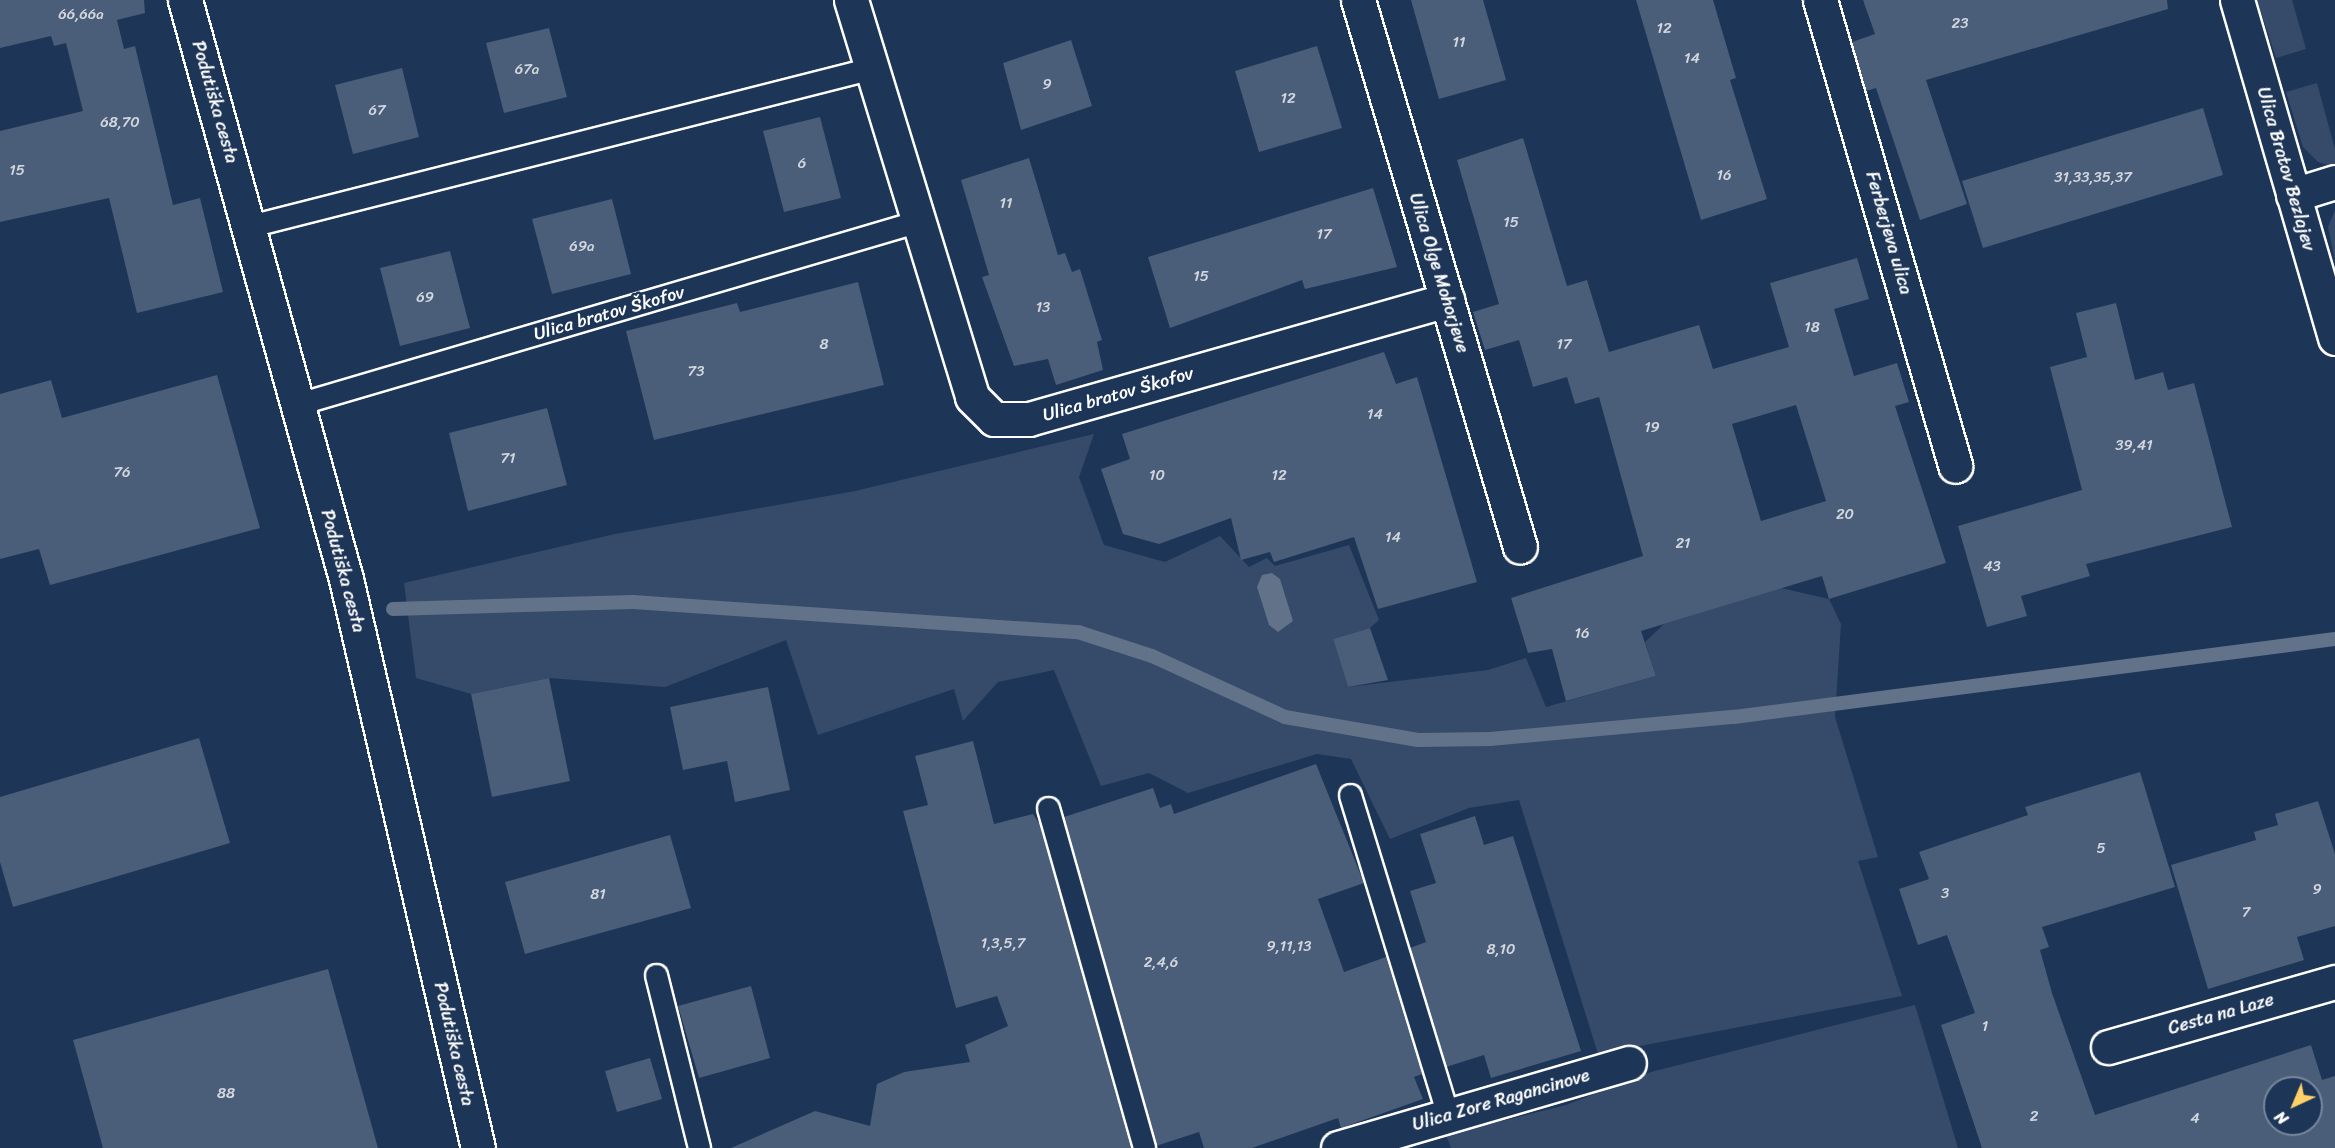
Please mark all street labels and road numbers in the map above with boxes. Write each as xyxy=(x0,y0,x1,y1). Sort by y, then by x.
street label: Podutiška cesta xyxy=(187,38,243,166)
street label: Ulica Bratov Bezlajev xyxy=(2252,85,2320,253)
street label: Ferberjeva ulica xyxy=(1861,169,1917,297)
street label: Ulica Olge Mohorjeve xyxy=(1404,191,1474,355)
street label: Ulica bratov Škofov xyxy=(531,281,687,345)
street label: Ulica bratov Škofov xyxy=(1040,362,1196,426)
street label: Podutiška cesta xyxy=(316,507,370,635)
street label: Podutiška cesta xyxy=(429,980,479,1108)
street label: Cesta na Laze xyxy=(2166,989,2276,1039)
street label: Ulica Zore Ragancinove xyxy=(1410,1064,1592,1136)

